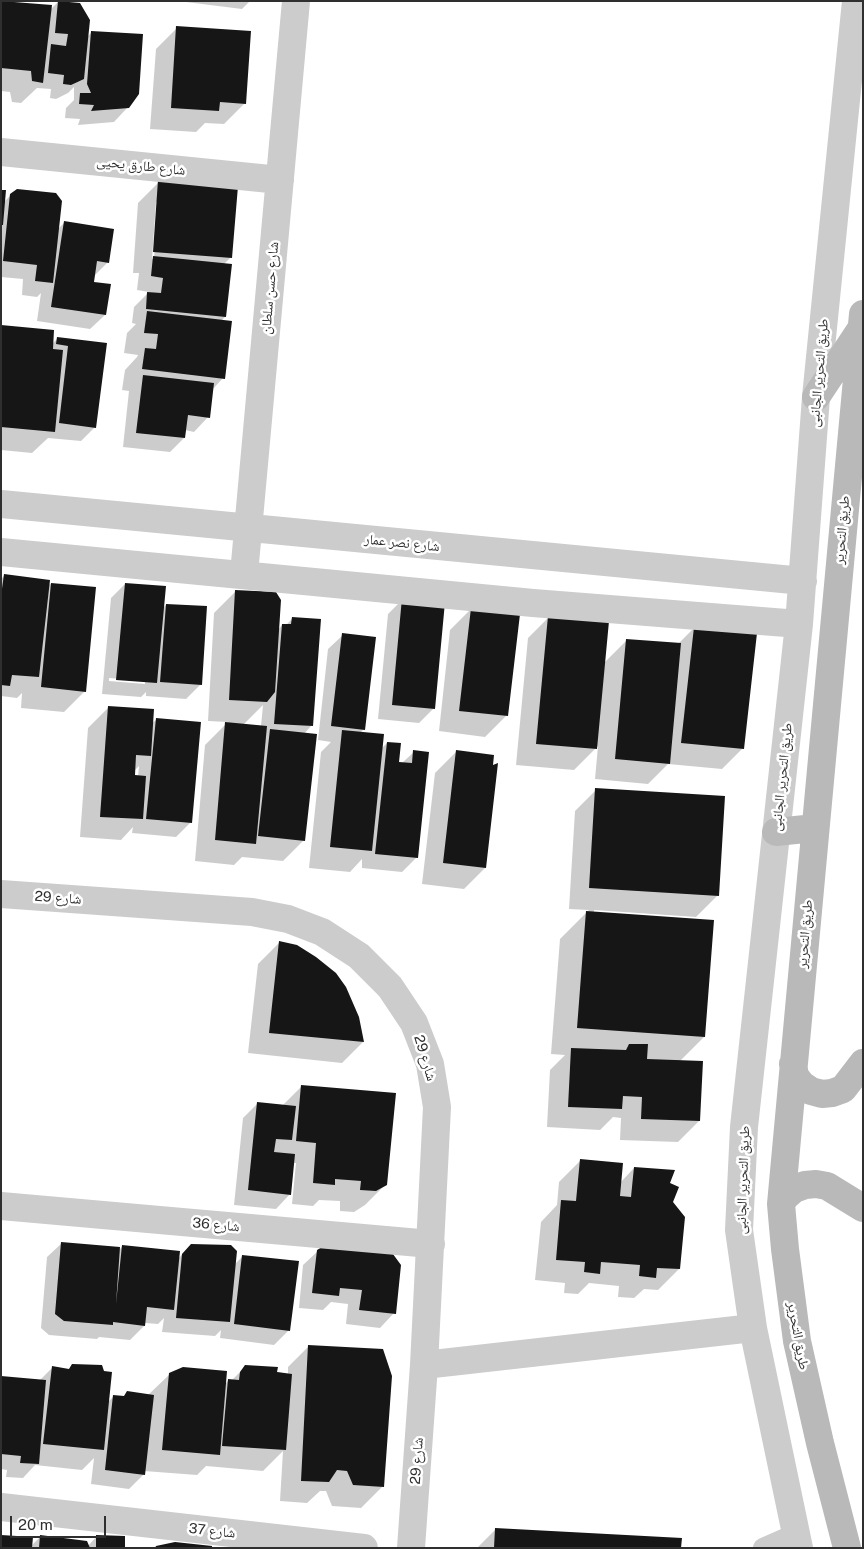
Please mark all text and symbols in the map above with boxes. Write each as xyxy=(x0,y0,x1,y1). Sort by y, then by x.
street label: شارع طارق يحيى xyxy=(96,153,186,179)
street label: شارع حسن سلطان xyxy=(258,241,282,335)
street label: طريق التحرير الجانبى xyxy=(806,318,832,428)
street label: طريق التحرير xyxy=(831,495,853,565)
street label: شارع نصر عمار xyxy=(364,531,440,555)
street label: طريق التحرير الجانبى xyxy=(768,722,796,832)
street label: شارع 29 xyxy=(34,888,82,908)
street label: طريق التحرير xyxy=(794,899,816,969)
street label: شارع 29 xyxy=(410,1033,440,1083)
street label: طريق التحرير الجانبى xyxy=(733,1125,753,1235)
street label: شارع 36 xyxy=(192,1215,240,1235)
street label: طريق التحرير xyxy=(784,1301,812,1371)
street label: شارع 29 xyxy=(407,1437,427,1485)
scale bar xyxy=(12,1506,109,1538)
text: 20 m xyxy=(18,1516,53,1533)
street label: شارع 37 xyxy=(188,1520,236,1542)

